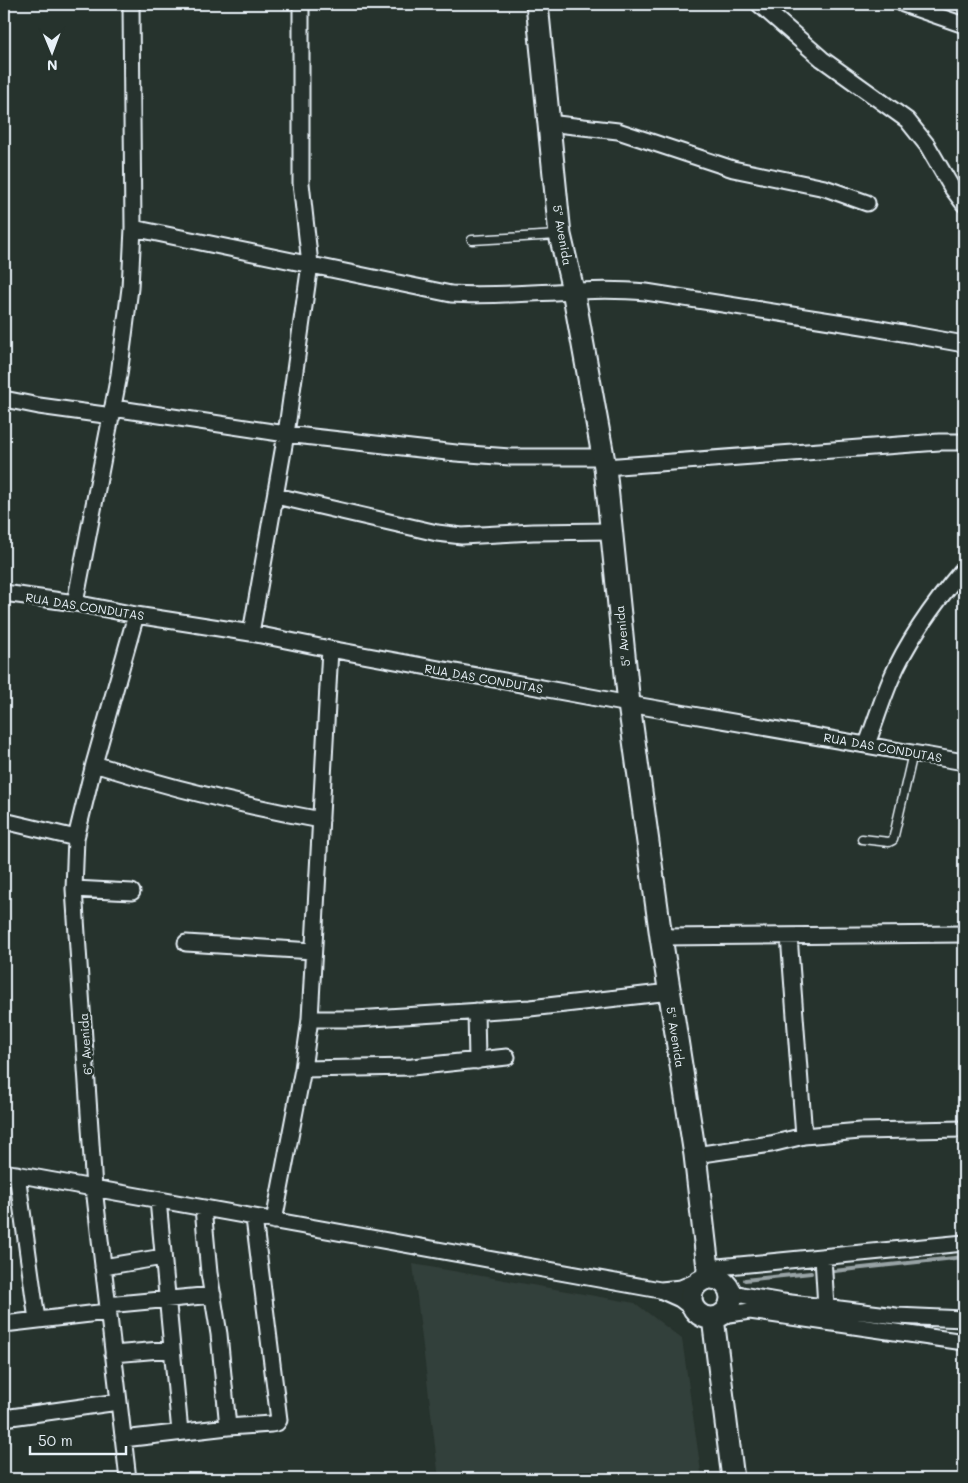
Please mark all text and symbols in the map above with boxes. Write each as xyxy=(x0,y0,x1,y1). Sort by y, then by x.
north arrow xyxy=(28,28,78,78)
text: N xyxy=(47,56,58,75)
street label: 5ª Avenida xyxy=(550,203,576,267)
street label: RUA DAS CONDUTAS xyxy=(25,589,146,623)
street label: 5ª Avenida xyxy=(611,605,633,667)
street label: RUA DAS CONDUTAS xyxy=(424,660,545,696)
street label: RUA DAS CONDUTAS xyxy=(823,729,944,765)
street label: 5ª Avenida xyxy=(663,1005,689,1069)
street label: 6ª Avenida xyxy=(75,1013,95,1075)
scale bar xyxy=(30,1423,126,1455)
text: 50 m xyxy=(38,1430,73,1450)

